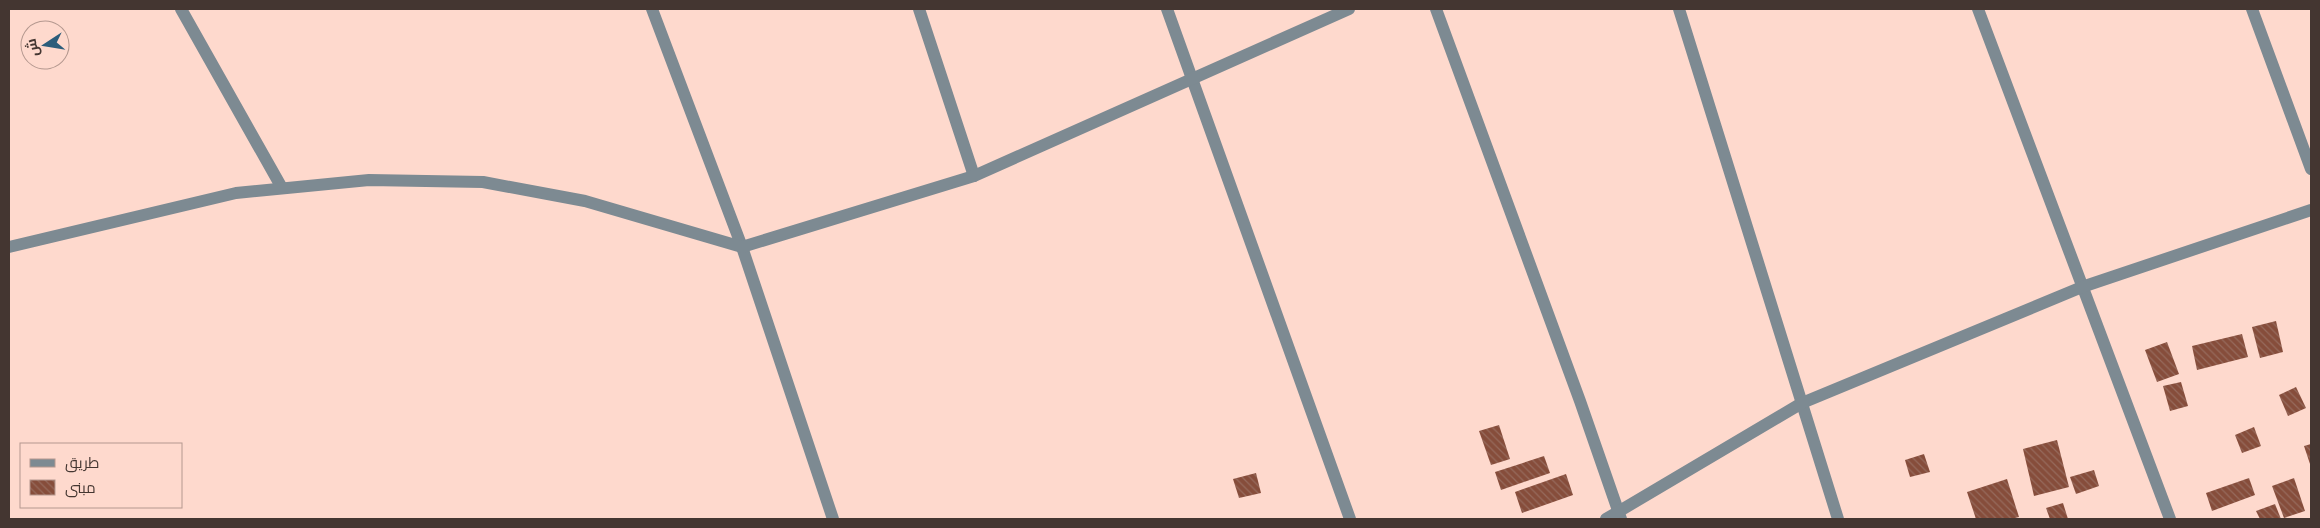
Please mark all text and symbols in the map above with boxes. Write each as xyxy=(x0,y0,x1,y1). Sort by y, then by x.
north arrow xyxy=(20,20,70,70)
text: ش xyxy=(23,37,43,58)
legend xyxy=(20,443,182,508)
text: طريق xyxy=(65,454,99,473)
text: مبنى xyxy=(65,479,96,498)

